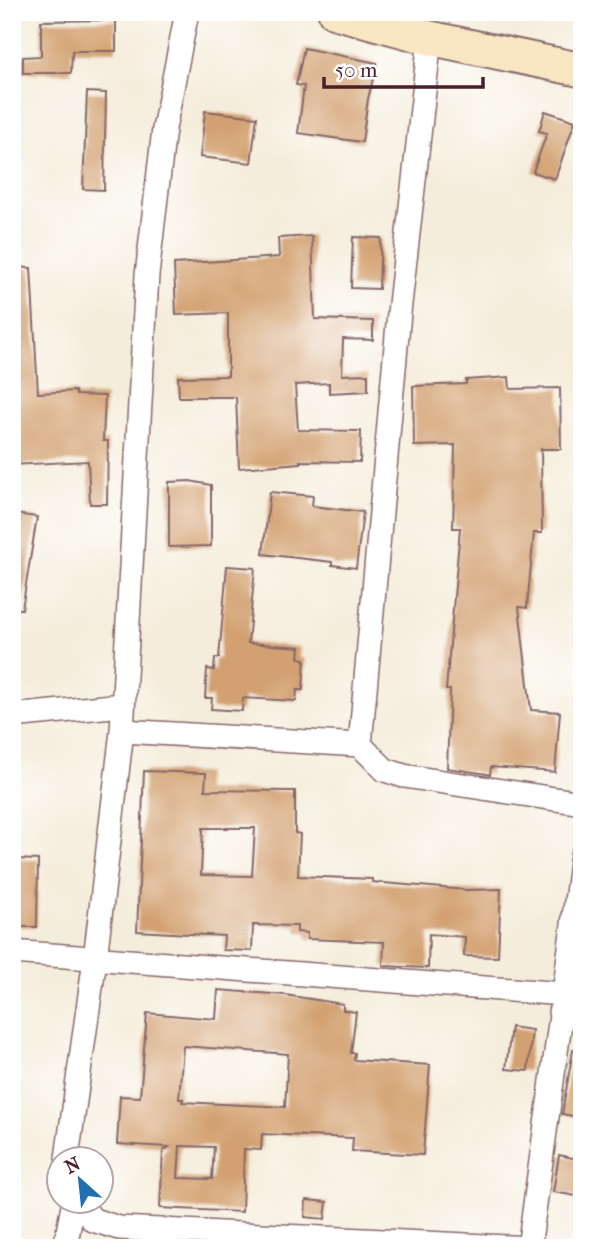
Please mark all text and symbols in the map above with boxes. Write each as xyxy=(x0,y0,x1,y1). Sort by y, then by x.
scale bar xyxy=(324,46,484,90)
text: 50 m xyxy=(335,58,378,82)
north arrow xyxy=(46,1144,116,1214)
text: N xyxy=(61,1152,85,1179)

